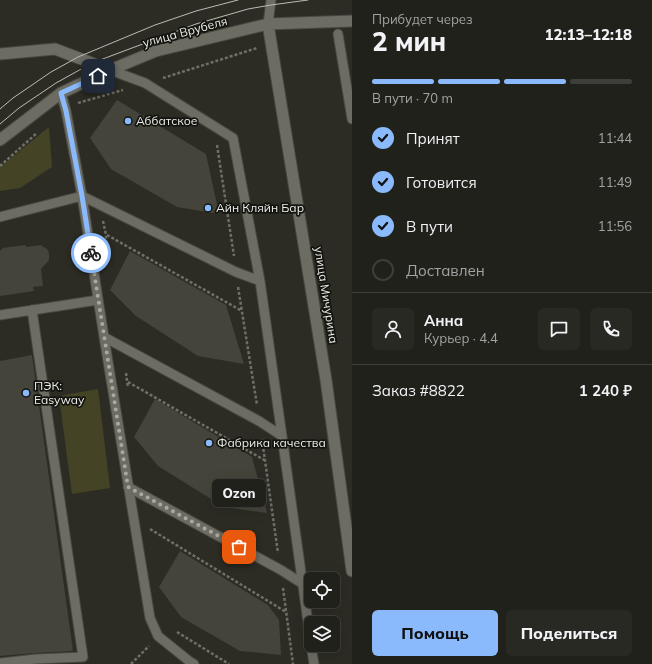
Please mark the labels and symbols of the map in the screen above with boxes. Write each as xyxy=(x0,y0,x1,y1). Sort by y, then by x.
street label: улица Врубеля xyxy=(141,13,229,50)
pin xyxy=(81,59,115,93)
place label: Аббатское xyxy=(136,113,198,128)
marker: Аббатское xyxy=(123,116,133,126)
place label: Айн Кляйн Бар xyxy=(216,200,304,215)
marker: Айн Кляйн Бар xyxy=(203,203,213,213)
courier xyxy=(71,233,111,273)
street label: улица Мичурина xyxy=(311,245,342,344)
place label: ПЭК: Easyway xyxy=(34,378,85,407)
marker: ПЭК: Easyway xyxy=(21,388,31,398)
place label: Фабрика качества xyxy=(217,435,326,450)
marker: Фабрика качества xyxy=(204,438,214,448)
callout: Ozon xyxy=(212,479,266,507)
pin xyxy=(222,530,256,564)

